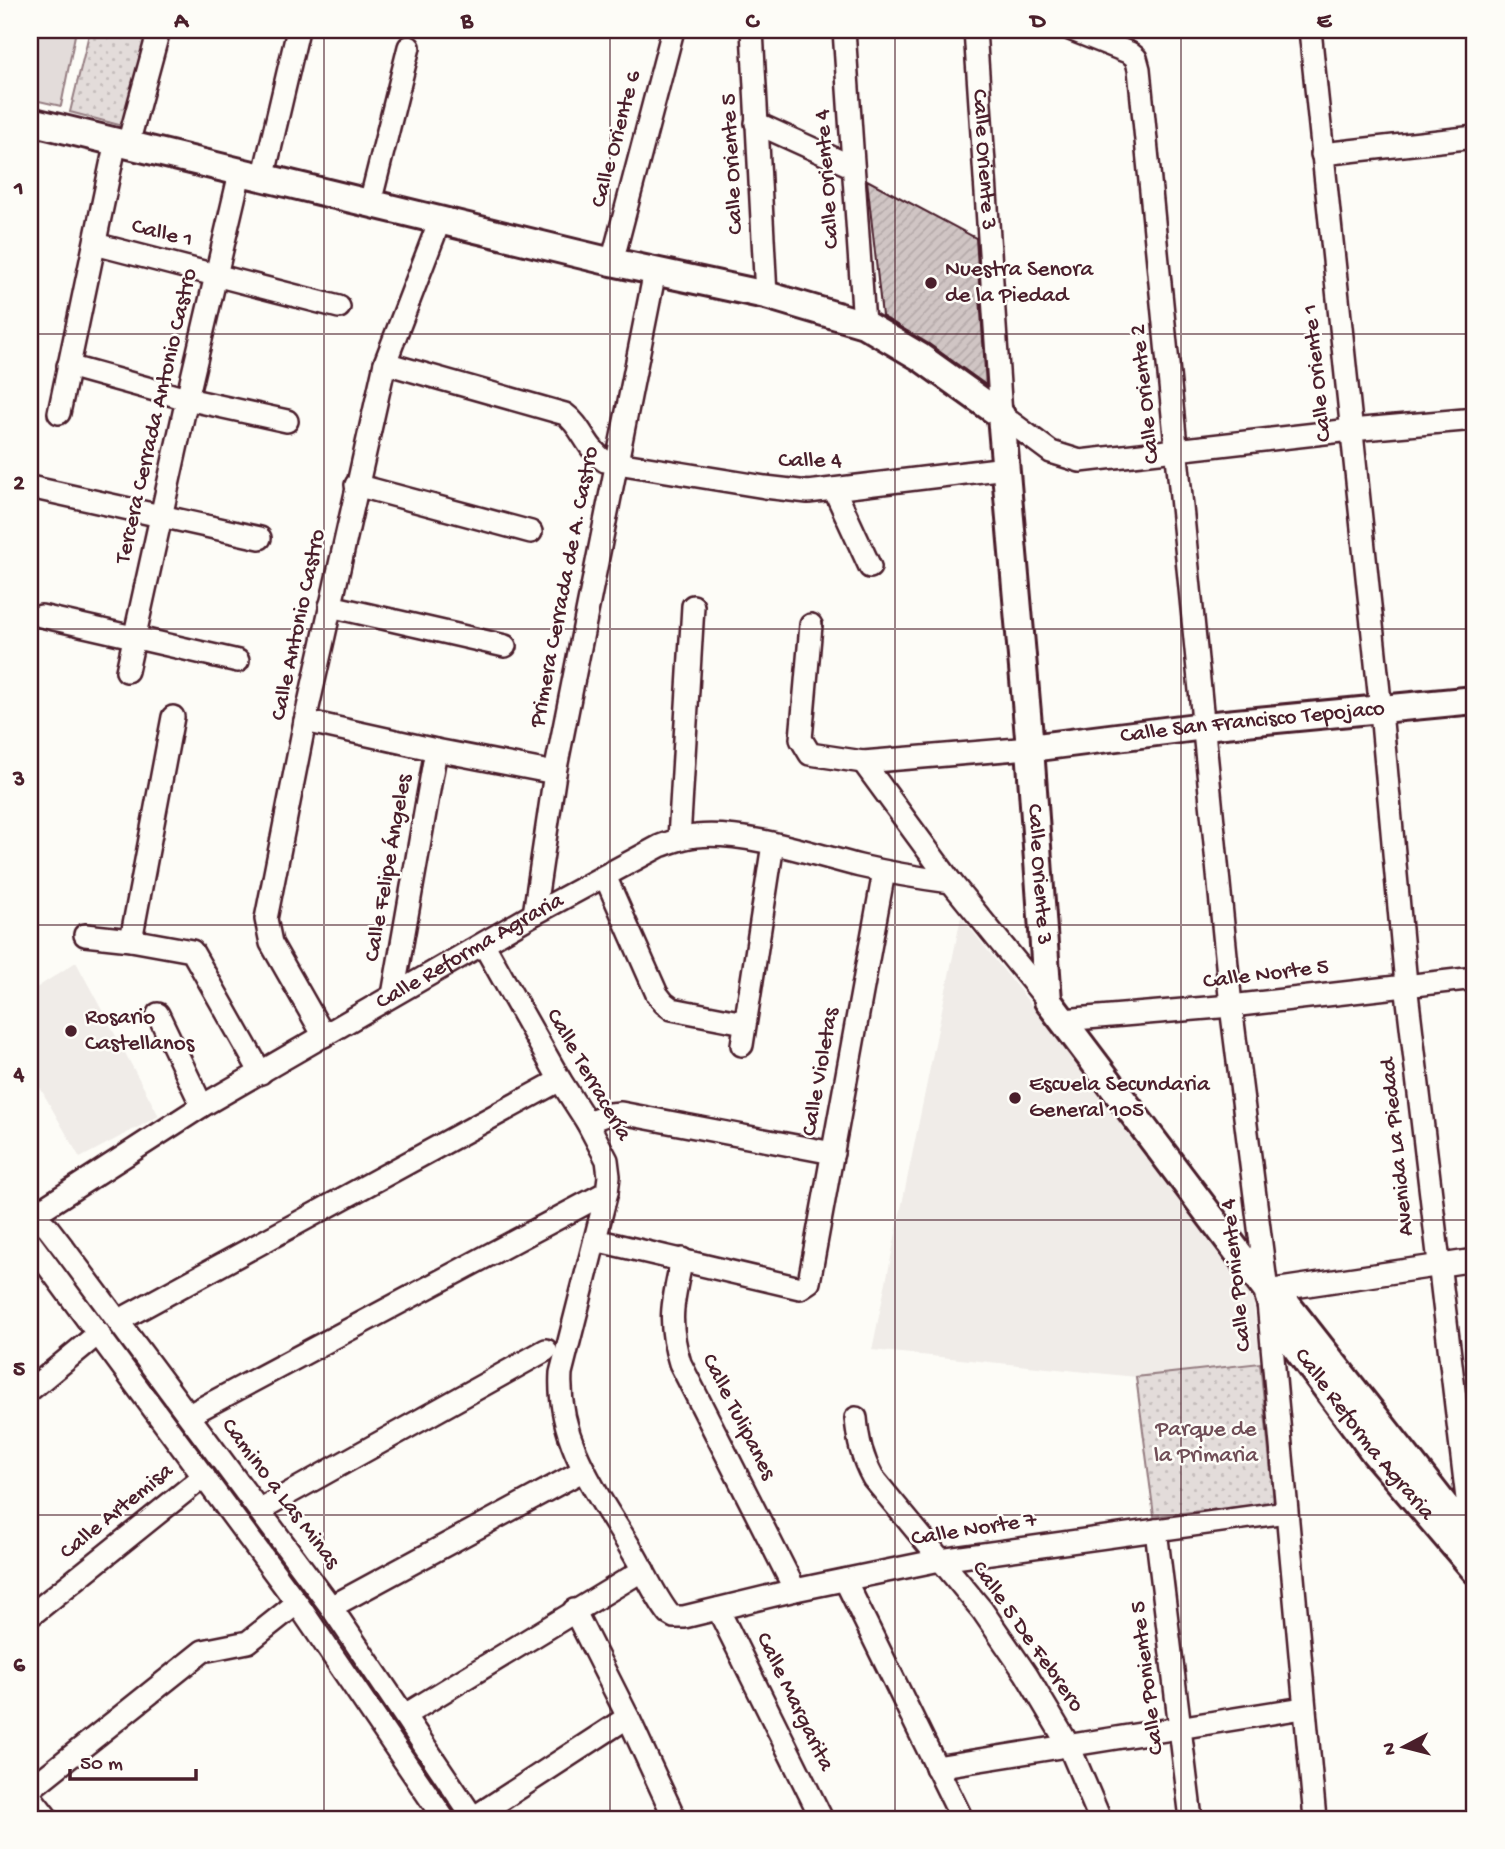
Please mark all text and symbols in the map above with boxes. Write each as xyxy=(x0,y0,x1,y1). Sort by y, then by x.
text: A xyxy=(173,9,189,36)
text: B xyxy=(460,9,474,36)
text: C xyxy=(746,9,761,36)
text: D xyxy=(1029,9,1047,36)
text: E xyxy=(1317,9,1333,36)
street label: Calle Oriente 6 xyxy=(586,67,648,211)
street label: Calle Oriente 3 xyxy=(966,88,1002,231)
street label: Calle Oriente 5 xyxy=(716,93,750,235)
street label: Calle Oriente 4 xyxy=(810,108,846,250)
text: 1 xyxy=(13,176,24,203)
street label: Calle 1 xyxy=(129,213,195,255)
place label: Nuestra Senora de la Piedad xyxy=(945,257,1094,310)
street label: Tercera Cerrada Antonio Castro xyxy=(109,266,204,568)
marker: Nuestra Senora de la Piedad xyxy=(923,275,939,291)
street label: Calle Oriente 1 xyxy=(1297,303,1339,443)
street label: Calle Oriente 2 xyxy=(1125,323,1167,465)
street label: Primera Cerrada de A. Castro xyxy=(524,444,606,731)
street label: Calle 4 xyxy=(778,448,842,475)
text: 2 xyxy=(13,471,25,498)
street label: Calle Antonio Castro xyxy=(266,527,332,723)
street label: Calle San Francisco Tepojaco xyxy=(1119,695,1386,750)
text: 3 xyxy=(12,767,25,794)
street label: Calle Felipe Ángeles xyxy=(358,771,419,964)
street label: Calle Oriente 3 xyxy=(1021,803,1057,946)
street label: Calle Reforma Agraria xyxy=(371,886,569,1016)
street label: Calle Norte 5 xyxy=(1202,954,1330,996)
street label: Calle Terracería xyxy=(539,1004,637,1147)
place label: Rosario Castellanos xyxy=(85,1005,195,1058)
street label: Calle Violetas xyxy=(796,1005,846,1138)
marker: Rosario Castellanos xyxy=(63,1023,79,1039)
street label: Avenida La Piedad xyxy=(1375,1055,1421,1237)
text: 4 xyxy=(13,1062,25,1089)
place label: Escuela Secundaria General 105 xyxy=(1029,1072,1211,1125)
marker: Escuela Secundaria General 105 xyxy=(1007,1090,1023,1106)
street label: Calle Poniente 4 xyxy=(1216,1197,1258,1353)
street label: Calle Reforma Agraria xyxy=(1288,1343,1441,1527)
street label: Calle Tulipanes xyxy=(695,1350,782,1485)
text: 5 xyxy=(13,1357,25,1384)
street label: Camino a Las Minas xyxy=(215,1413,346,1575)
park label: Parque de la Primaria xyxy=(1154,1417,1259,1470)
street label: Calle Artemisa xyxy=(55,1457,180,1566)
street label: Calle Norte 7 xyxy=(909,1507,1040,1553)
street label: Calle 5 De Febrero xyxy=(965,1556,1089,1718)
street label: Calle Poniente 5 xyxy=(1125,1600,1171,1756)
street label: Calle Margarita xyxy=(749,1628,840,1777)
text: 6 xyxy=(13,1653,26,1680)
north arrow xyxy=(1368,1713,1438,1783)
scale bar xyxy=(70,1737,196,1781)
text: N xyxy=(1378,1741,1403,1756)
text: 50 m xyxy=(80,1753,123,1778)

